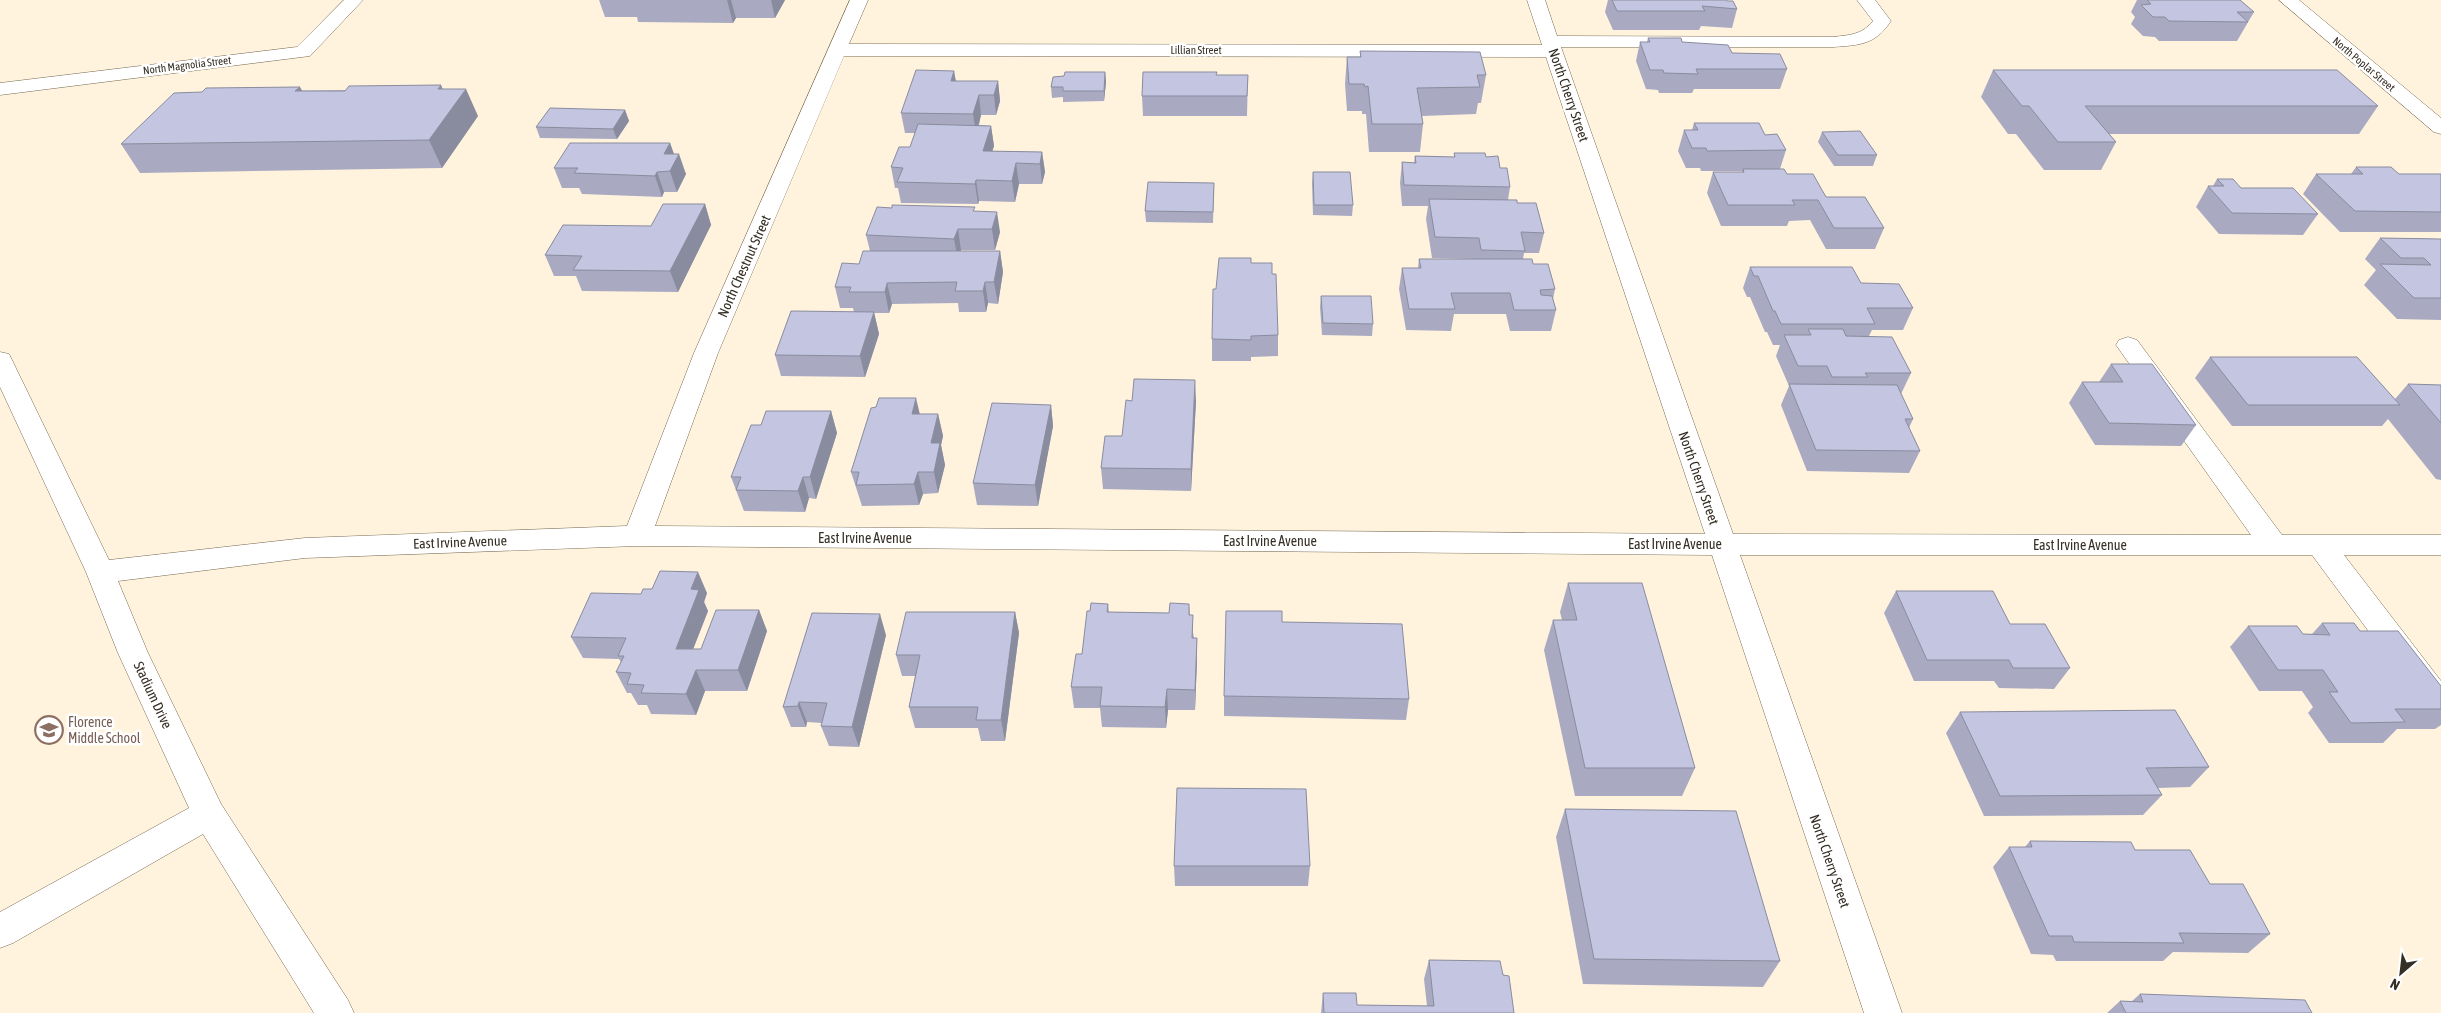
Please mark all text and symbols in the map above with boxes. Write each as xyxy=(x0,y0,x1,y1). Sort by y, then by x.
street label: North Poplar Street xyxy=(2331,35,2397,93)
street label: Lillian Street xyxy=(1170,44,1222,56)
street label: North Cherry Street xyxy=(1546,46,1592,144)
street label: North Magnolia Street xyxy=(142,54,232,76)
street label: North Chestnut Street xyxy=(714,212,774,320)
street label: North Cherry Street xyxy=(1676,429,1722,527)
street label: East Irvine Avenue xyxy=(818,530,912,546)
street label: East Irvine Avenue xyxy=(413,532,507,552)
street label: East Irvine Avenue xyxy=(1223,533,1317,549)
street label: East Irvine Avenue xyxy=(1628,536,1722,552)
street label: East Irvine Avenue xyxy=(2033,537,2127,553)
street label: Stadium Drive xyxy=(130,659,176,731)
place label: Florence Middle School xyxy=(68,714,141,746)
school or university icon: Florence Middle School xyxy=(34,715,64,745)
street label: North Cherry Street xyxy=(1807,812,1853,910)
north arrow xyxy=(2376,948,2426,998)
text: N xyxy=(2387,975,2402,993)

